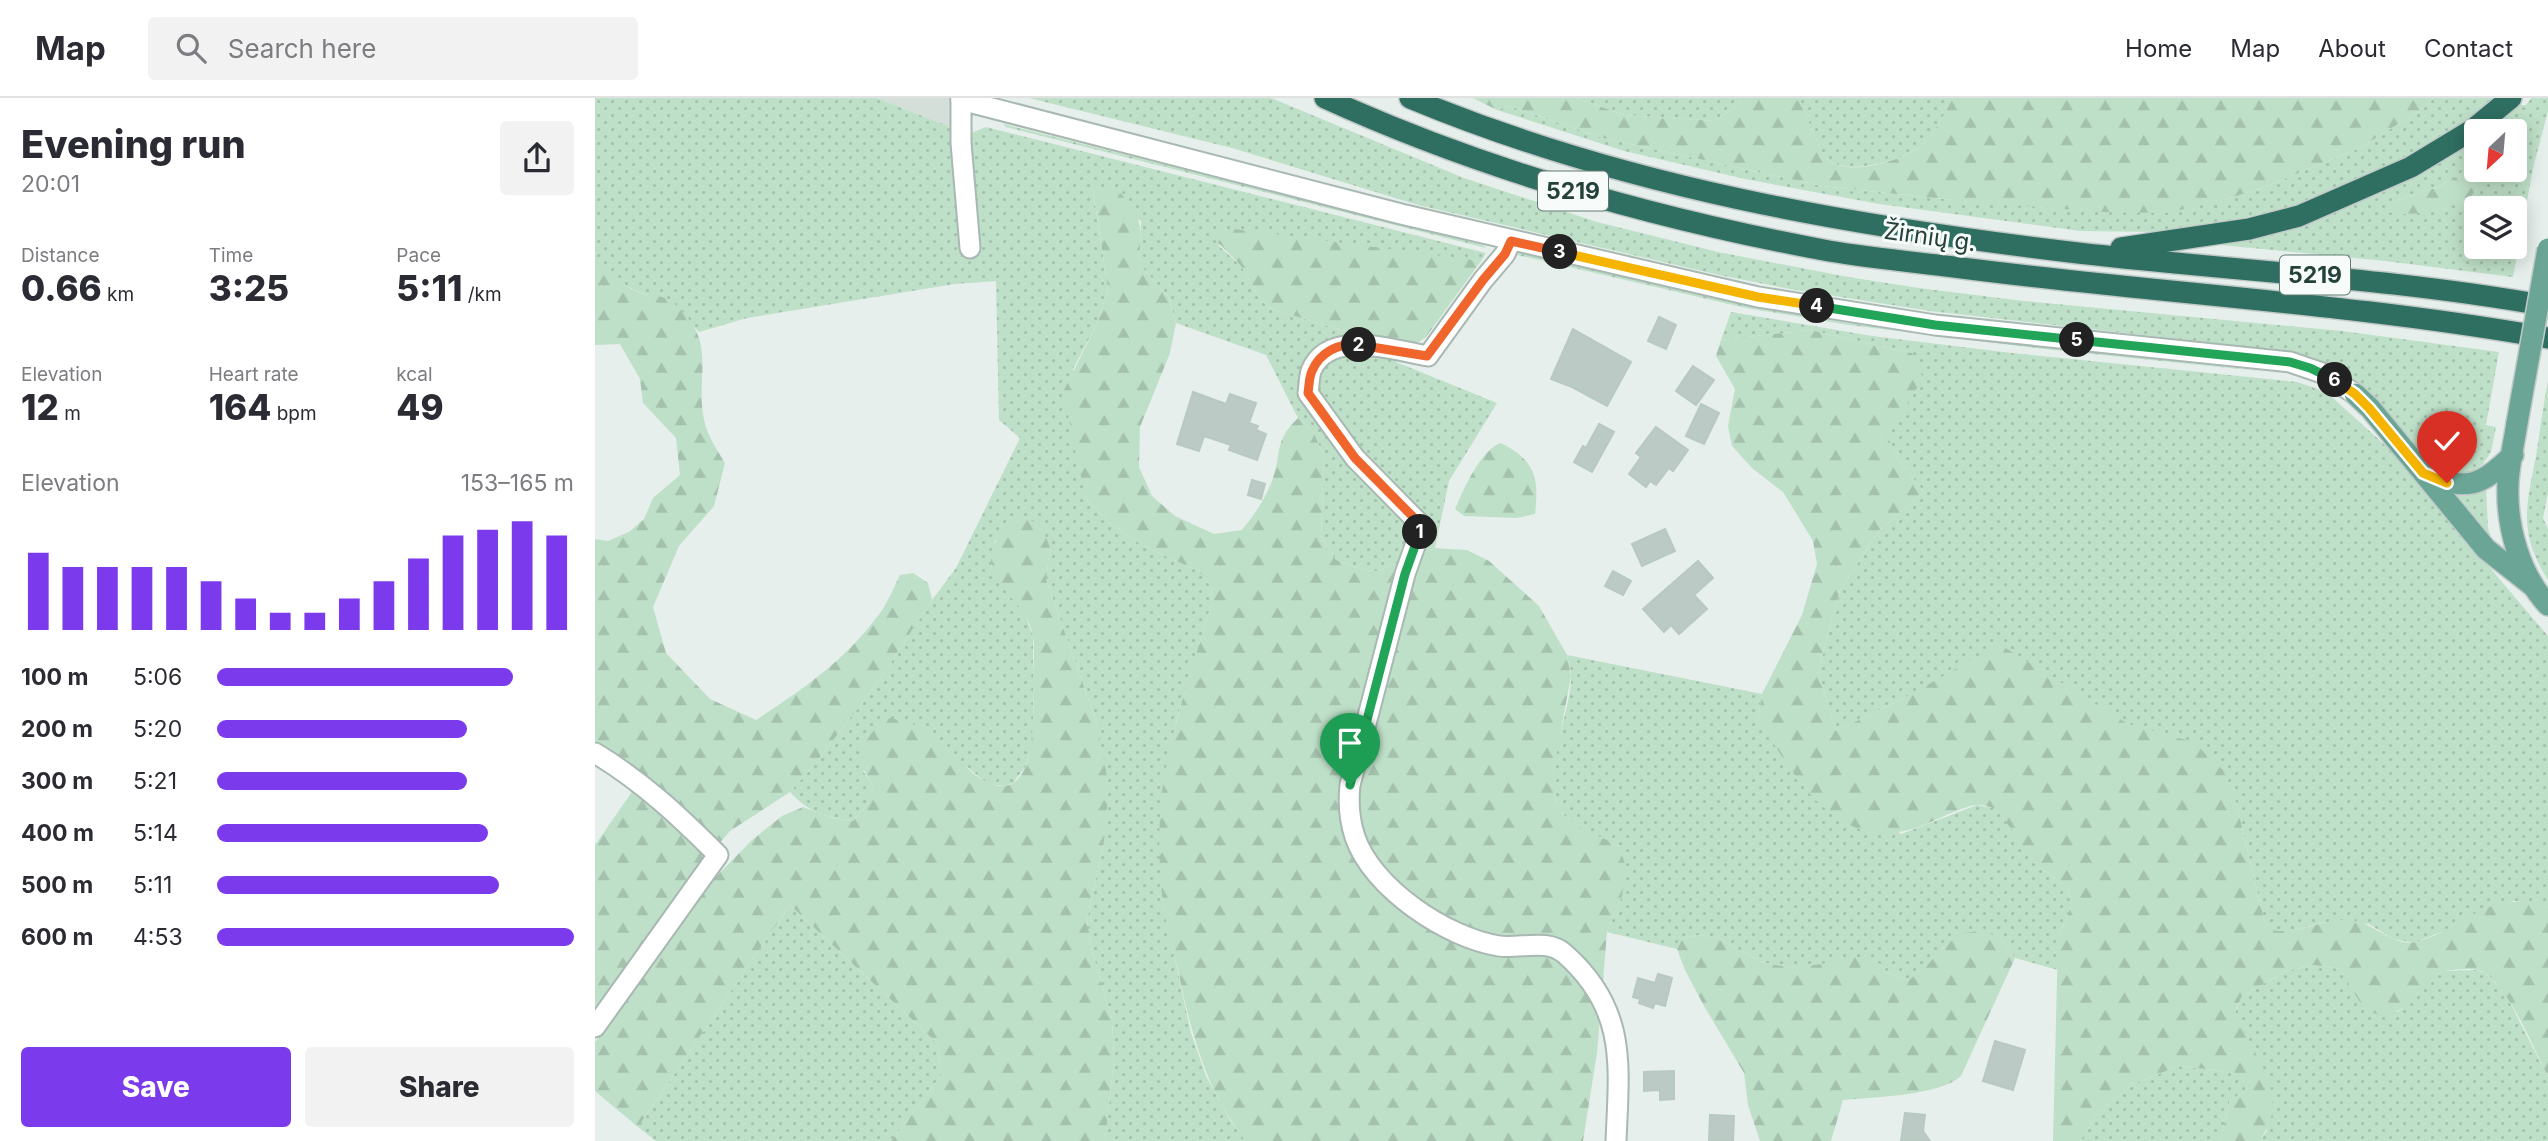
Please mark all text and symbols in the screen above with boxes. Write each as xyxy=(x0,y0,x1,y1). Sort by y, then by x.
search box xyxy=(148,17,638,80)
text: Map xyxy=(35,28,106,68)
icon: search xyxy=(172,29,210,67)
text: Search here xyxy=(228,33,376,64)
text: Home xyxy=(2125,34,2192,63)
text: Map xyxy=(2230,34,2280,63)
text: About xyxy=(2318,34,2386,63)
text: Contact xyxy=(2424,34,2513,63)
north arrow xyxy=(2464,119,2527,182)
map controls xyxy=(2464,119,2527,259)
text: Evening run xyxy=(21,121,246,167)
button: share xyxy=(500,121,574,195)
text: 20:01 xyxy=(21,170,80,198)
road number: 5219 xyxy=(1538,172,1608,211)
button: layers xyxy=(2464,196,2527,259)
street label: Žirnių g. xyxy=(1882,215,1978,257)
pin: 3 xyxy=(1543,234,1577,270)
text: 3 xyxy=(1553,240,1566,263)
text: Distance xyxy=(21,244,99,267)
text: Time xyxy=(209,244,253,267)
text: Pace xyxy=(396,244,441,267)
road number: 5219 xyxy=(2280,256,2350,294)
text: 0.66 xyxy=(21,267,102,309)
text: 3:25 xyxy=(209,267,289,309)
text: 5:11 xyxy=(396,267,462,309)
text: km xyxy=(102,283,134,306)
text: /km xyxy=(462,283,502,306)
pin: 4 xyxy=(1799,288,1835,324)
text: 4 xyxy=(1810,294,1823,317)
pin: 5 xyxy=(2059,322,2095,358)
pin: 2 xyxy=(1341,328,1377,362)
text: 5 xyxy=(2070,328,2083,351)
text: 2 xyxy=(1353,333,1364,356)
pin: 6 xyxy=(2317,362,2353,398)
text: Elevation xyxy=(21,363,102,386)
text: Heart rate xyxy=(209,363,299,386)
text: kcal xyxy=(396,363,433,386)
text: 6 xyxy=(2328,368,2341,391)
text: 12 xyxy=(21,386,59,428)
text: 164 xyxy=(209,386,271,428)
text: 49 xyxy=(396,386,444,428)
text: m xyxy=(59,402,81,425)
text: bpm xyxy=(271,402,317,425)
pin xyxy=(2417,411,2477,483)
icon: check xyxy=(2428,422,2466,460)
text: Elevation xyxy=(21,469,120,497)
text: 153–165 m xyxy=(461,469,574,497)
pin: 1 xyxy=(1403,514,1437,550)
text: 1 xyxy=(1415,520,1424,543)
text: 100 m xyxy=(21,663,88,691)
text: 5:06 xyxy=(133,663,182,691)
pin xyxy=(1320,713,1380,785)
text: 200 m xyxy=(21,715,93,743)
text: 5:20 xyxy=(133,715,182,743)
icon: arrive xyxy=(1331,724,1369,762)
text: 300 m xyxy=(21,767,93,795)
text: 5:21 xyxy=(133,767,177,795)
text: 400 m xyxy=(21,819,94,847)
text: 5:14 xyxy=(133,819,178,847)
text: 500 m xyxy=(21,871,93,899)
text: 5:11 xyxy=(133,871,172,899)
text: 600 m xyxy=(21,923,93,951)
text: 4:53 xyxy=(133,923,183,951)
button: Save xyxy=(21,1047,291,1127)
button: Share xyxy=(305,1047,574,1127)

